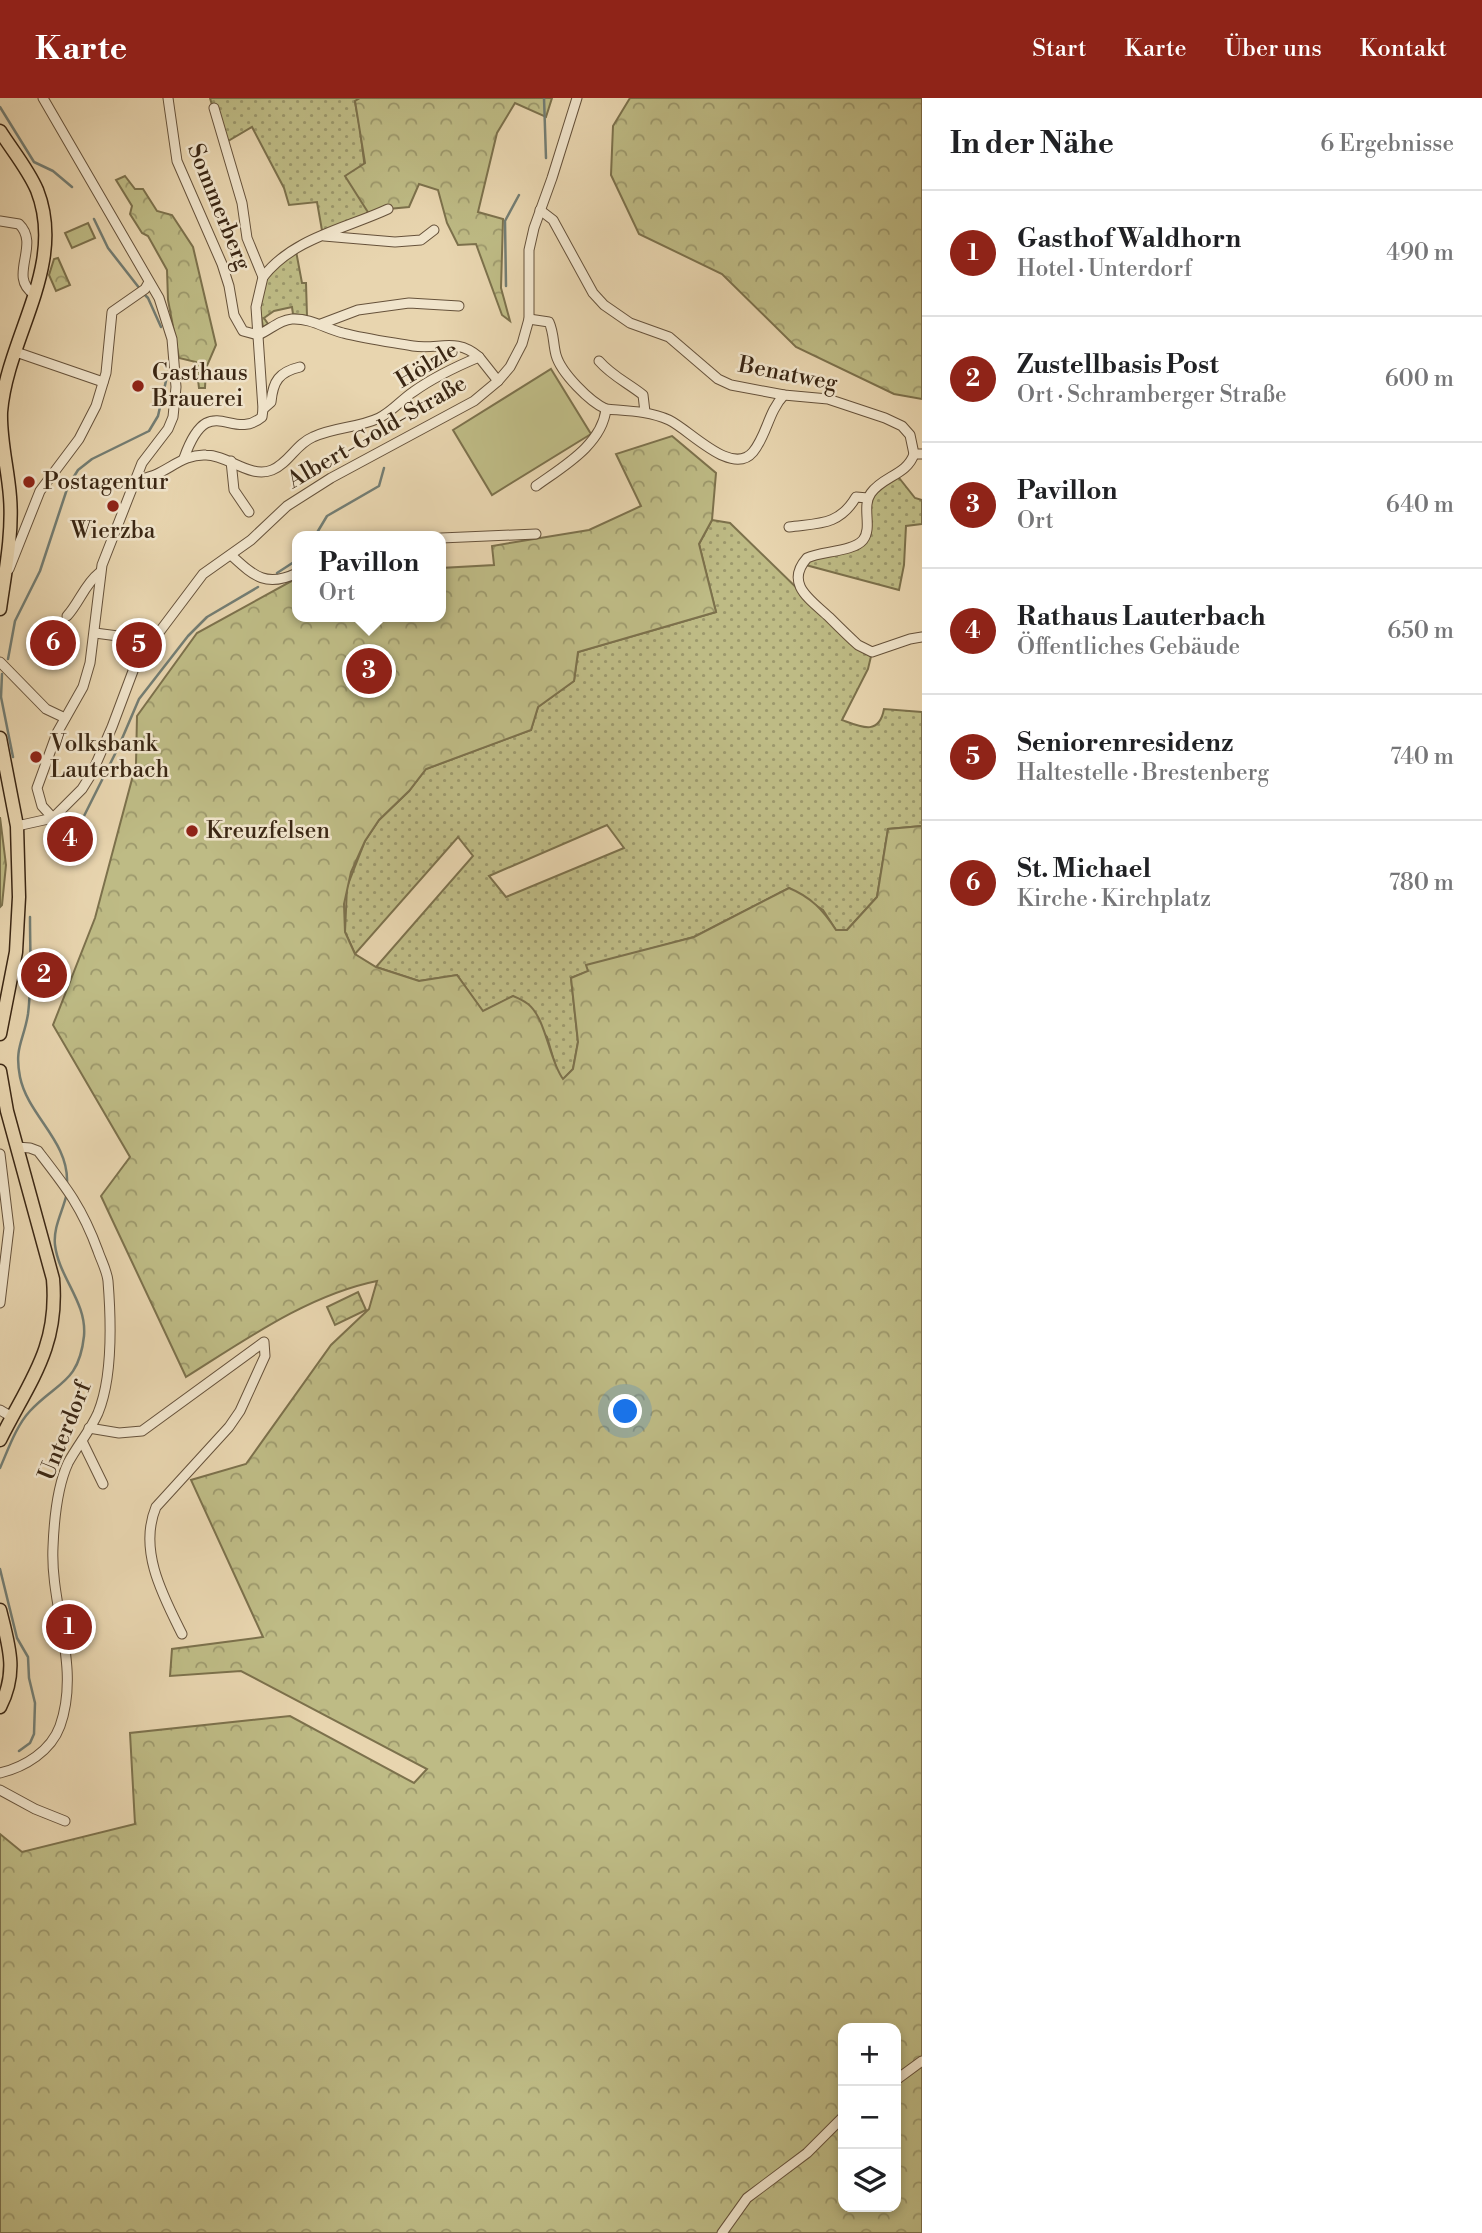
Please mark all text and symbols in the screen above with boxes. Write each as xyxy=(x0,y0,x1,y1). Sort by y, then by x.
text: Karte xyxy=(35,29,127,70)
text: Start xyxy=(1032,34,1086,64)
text: Karte xyxy=(1124,34,1187,64)
text: Über uns xyxy=(1225,34,1322,64)
text: Kontakt xyxy=(1360,34,1447,64)
text: In der Nähe xyxy=(950,125,1114,163)
text: 6 Ergebnisse xyxy=(1320,130,1454,158)
street label: Sommerberg xyxy=(181,140,257,275)
text: Gasthof Waldhorn xyxy=(1017,223,1241,255)
text: 1 xyxy=(967,239,979,267)
text: 490 m xyxy=(1386,239,1454,267)
text: Hotel · Unterdorf xyxy=(1017,255,1192,283)
street label: Hölzle xyxy=(391,336,463,394)
text: Zustellbasis Post xyxy=(1017,349,1219,381)
street label: Benatweg xyxy=(735,350,840,397)
place label: Gasthaus Brauerei xyxy=(151,359,248,413)
text: 2 xyxy=(966,365,980,393)
text: 600 m xyxy=(1385,365,1454,393)
street label: Albert-Gold-Straße xyxy=(281,369,472,495)
marker: Gasthaus Brauerei xyxy=(130,378,146,394)
text: Ort · Schramberger Straße xyxy=(1017,381,1287,409)
place label: Postagentur xyxy=(43,468,169,496)
marker: Postagentur xyxy=(21,474,37,490)
text: Pavillon xyxy=(1017,475,1118,507)
text: 3 xyxy=(966,491,980,519)
text: 640 m xyxy=(1386,491,1454,519)
marker: Wierzba xyxy=(105,498,121,514)
text: Ort xyxy=(1017,507,1054,535)
place label: Wierzba xyxy=(70,517,156,545)
popup xyxy=(292,531,446,622)
text: Pavillon xyxy=(319,547,419,579)
text: Ort xyxy=(319,579,355,607)
text: Rathaus Lauterbach xyxy=(1017,601,1266,633)
pin: 6 xyxy=(30,617,76,669)
text: 4 xyxy=(965,617,981,645)
text: 650 m xyxy=(1387,617,1454,645)
pin: 5 xyxy=(116,619,162,671)
text: Öffentliches Gebäude xyxy=(1017,633,1240,661)
pin: 3 xyxy=(346,645,392,697)
text: Seniorenresidenz xyxy=(1017,727,1233,759)
place label: Volksbank Lauterbach xyxy=(49,730,169,784)
text: 5 xyxy=(966,743,980,771)
text: 740 m xyxy=(1390,743,1454,771)
marker: Volksbank Lauterbach xyxy=(28,749,44,765)
text: Haltestelle · Brestenberg xyxy=(1017,759,1269,787)
pin: 4 xyxy=(47,813,93,865)
place label: Kreuzfelsen xyxy=(206,817,330,845)
marker: Kreuzfelsen xyxy=(184,823,200,839)
text: St. Michael xyxy=(1017,853,1151,885)
text: 6 xyxy=(966,869,980,897)
text: 780 m xyxy=(1389,869,1454,897)
text: Kirche · Kirchplatz xyxy=(1017,885,1211,913)
pin: 2 xyxy=(21,949,67,1001)
street label: Unterdorf xyxy=(32,1376,98,1485)
your location xyxy=(608,1394,642,1428)
pin: 1 xyxy=(46,1601,92,1653)
map controls xyxy=(838,2023,901,2212)
button: + xyxy=(838,2023,901,2086)
button: − xyxy=(838,2086,901,2149)
button: layers xyxy=(838,2149,901,2212)

